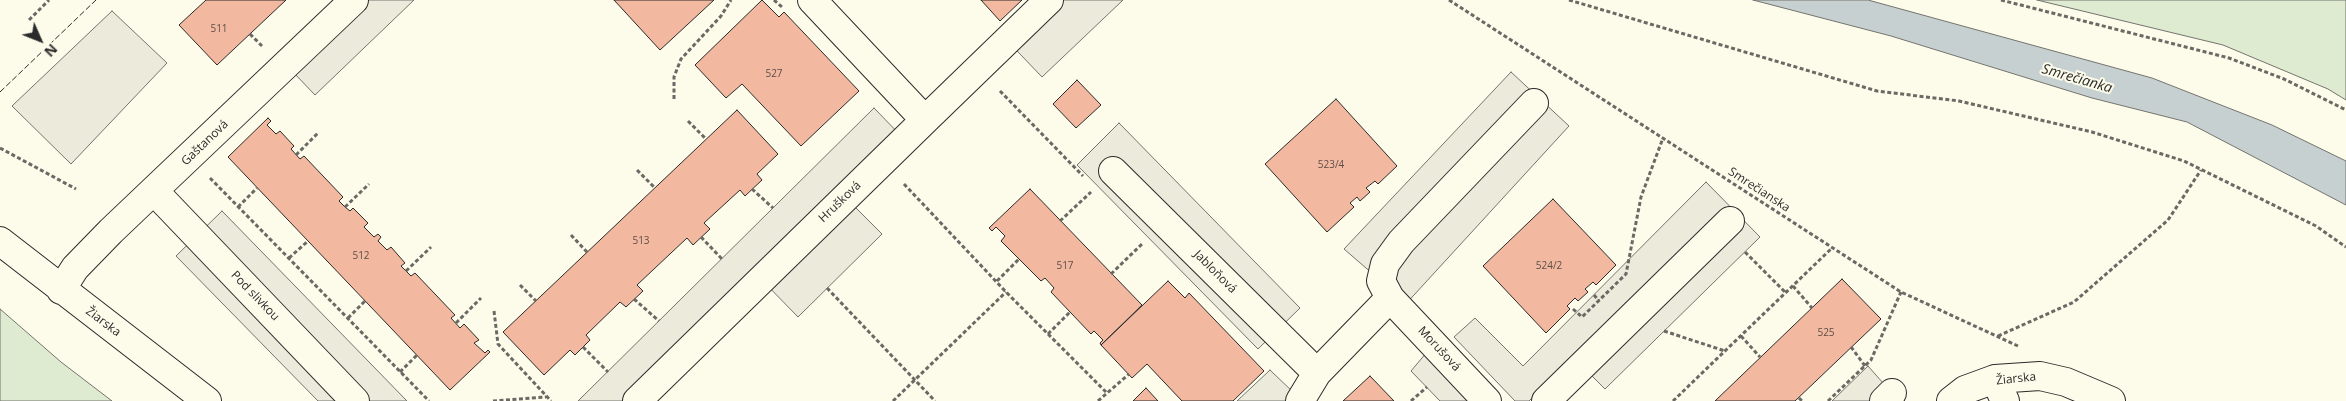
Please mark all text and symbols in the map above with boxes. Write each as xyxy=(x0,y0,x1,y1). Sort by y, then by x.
north arrow xyxy=(15,15,65,65)
house number: 511 xyxy=(210,23,228,35)
text: N xyxy=(40,40,62,61)
water label: Smrečianka xyxy=(2040,61,2114,97)
house number: 527 xyxy=(765,68,783,80)
street label: Gaštanová xyxy=(179,117,231,169)
house number: 523/4 xyxy=(1318,159,1344,171)
street label: Smrečianska xyxy=(1725,165,1793,215)
street label: Hrušková xyxy=(816,178,864,226)
house number: 513 xyxy=(632,235,650,247)
street label: Jabloňová xyxy=(1191,248,1239,296)
house number: 512 xyxy=(352,250,370,262)
house number: 517 xyxy=(1056,260,1074,272)
house number: 524/2 xyxy=(1536,260,1562,272)
street label: Pod slivkou xyxy=(228,268,282,324)
street label: Žiarska xyxy=(83,304,123,340)
street label: Morušová xyxy=(1415,324,1463,374)
house number: 525 xyxy=(1817,327,1835,339)
street label: Žiarska xyxy=(1995,370,2037,388)

